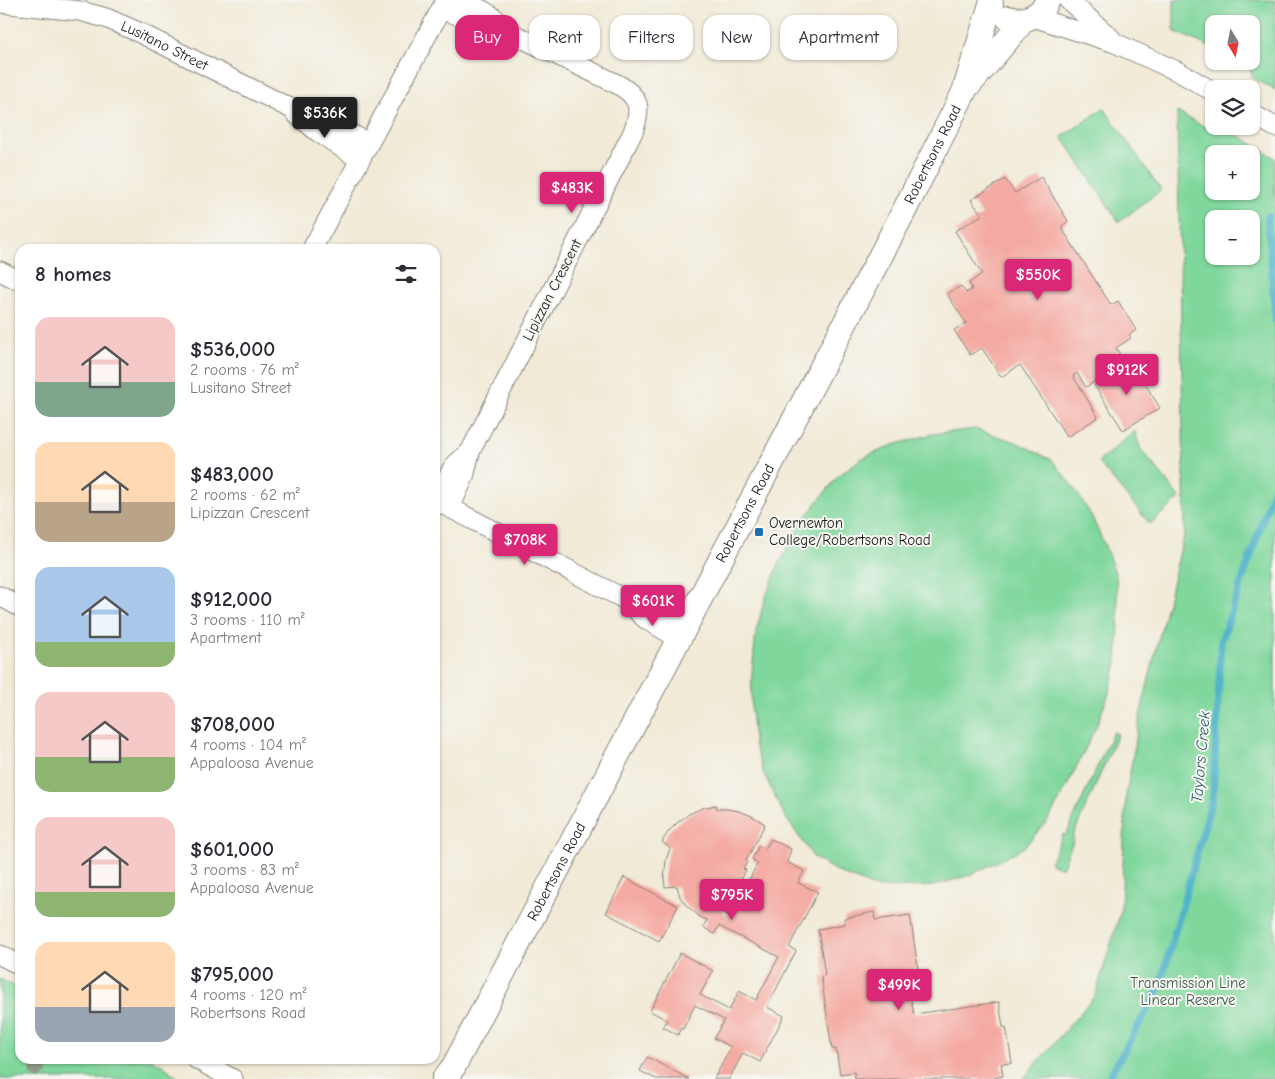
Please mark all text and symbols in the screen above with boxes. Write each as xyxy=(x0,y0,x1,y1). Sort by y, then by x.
chip: Buy xyxy=(455,15,519,60)
chip: Rent xyxy=(529,15,600,60)
chip: Filters xyxy=(610,15,693,60)
chip: New xyxy=(703,15,770,60)
chip: Apartment xyxy=(780,15,897,60)
north arrow xyxy=(1205,15,1260,70)
map controls xyxy=(1205,15,1260,265)
street label: Lusitano Street xyxy=(118,17,212,75)
button: layers xyxy=(1205,80,1260,135)
pin: $536K xyxy=(290,96,360,139)
street label: Robertsons Road xyxy=(900,102,965,207)
text: $536K xyxy=(303,104,347,122)
button: + xyxy=(1205,145,1260,200)
pin: $483K xyxy=(537,172,607,214)
text: $483K xyxy=(551,179,593,197)
button: − xyxy=(1205,210,1260,265)
street label: Lipizzan Crescent xyxy=(519,235,586,344)
pin: $550K xyxy=(1003,258,1073,301)
icon: filters xyxy=(392,260,420,288)
text: 8 homes xyxy=(35,262,111,286)
text: $550K xyxy=(1016,266,1060,284)
icon: home xyxy=(75,337,135,397)
text: $536,000 xyxy=(190,337,275,361)
pin: $912K xyxy=(1092,354,1162,396)
text: 2 rooms · 76 m² xyxy=(190,361,299,379)
text: $912K xyxy=(1106,361,1148,379)
text: Lusitano Street xyxy=(190,379,291,397)
street label: Robertsons Road xyxy=(712,461,778,566)
icon: home xyxy=(75,462,135,522)
text: $483,000 xyxy=(190,462,274,486)
text: 2 rooms · 62 m² xyxy=(190,486,300,504)
text: Lipizzan Crescent xyxy=(190,504,309,522)
place label: Overnewton College/Robertsons Road xyxy=(769,514,931,549)
pin: $708K xyxy=(490,524,560,566)
marker: Overnewton College/Robertsons Road xyxy=(753,526,765,538)
text: $708K xyxy=(503,531,547,549)
pin: $601K xyxy=(618,584,688,627)
icon: home xyxy=(75,587,135,647)
text: $912,000 xyxy=(190,587,272,611)
text: $601K xyxy=(632,592,674,610)
text: 3 rooms · 110 m² xyxy=(190,611,305,629)
text: Apartment xyxy=(190,629,262,647)
water label: Taylors Creek xyxy=(1188,710,1214,804)
icon: home xyxy=(75,712,135,772)
text: $708,000 xyxy=(190,712,275,736)
text: 4 rooms · 104 m² xyxy=(190,736,306,754)
text: Appaloosa Avenue xyxy=(190,754,314,772)
street label: Robertsons Road xyxy=(523,819,590,924)
icon: home xyxy=(75,837,135,897)
text: $601,000 xyxy=(190,837,274,861)
text: 3 rooms · 83 m² xyxy=(190,861,299,879)
pin: $795K xyxy=(697,878,767,921)
text: Appaloosa Avenue xyxy=(190,879,314,897)
text: $795K xyxy=(711,886,753,904)
icon: home xyxy=(75,962,135,1022)
text: $795,000 xyxy=(190,962,274,986)
pin: $499K xyxy=(864,968,934,1011)
park label: Transmission Line Linear Reserve xyxy=(1130,974,1246,1009)
text: $499K xyxy=(878,976,920,994)
text: 4 rooms · 120 m² xyxy=(190,986,307,1004)
text: Robertsons Road xyxy=(190,1004,306,1022)

